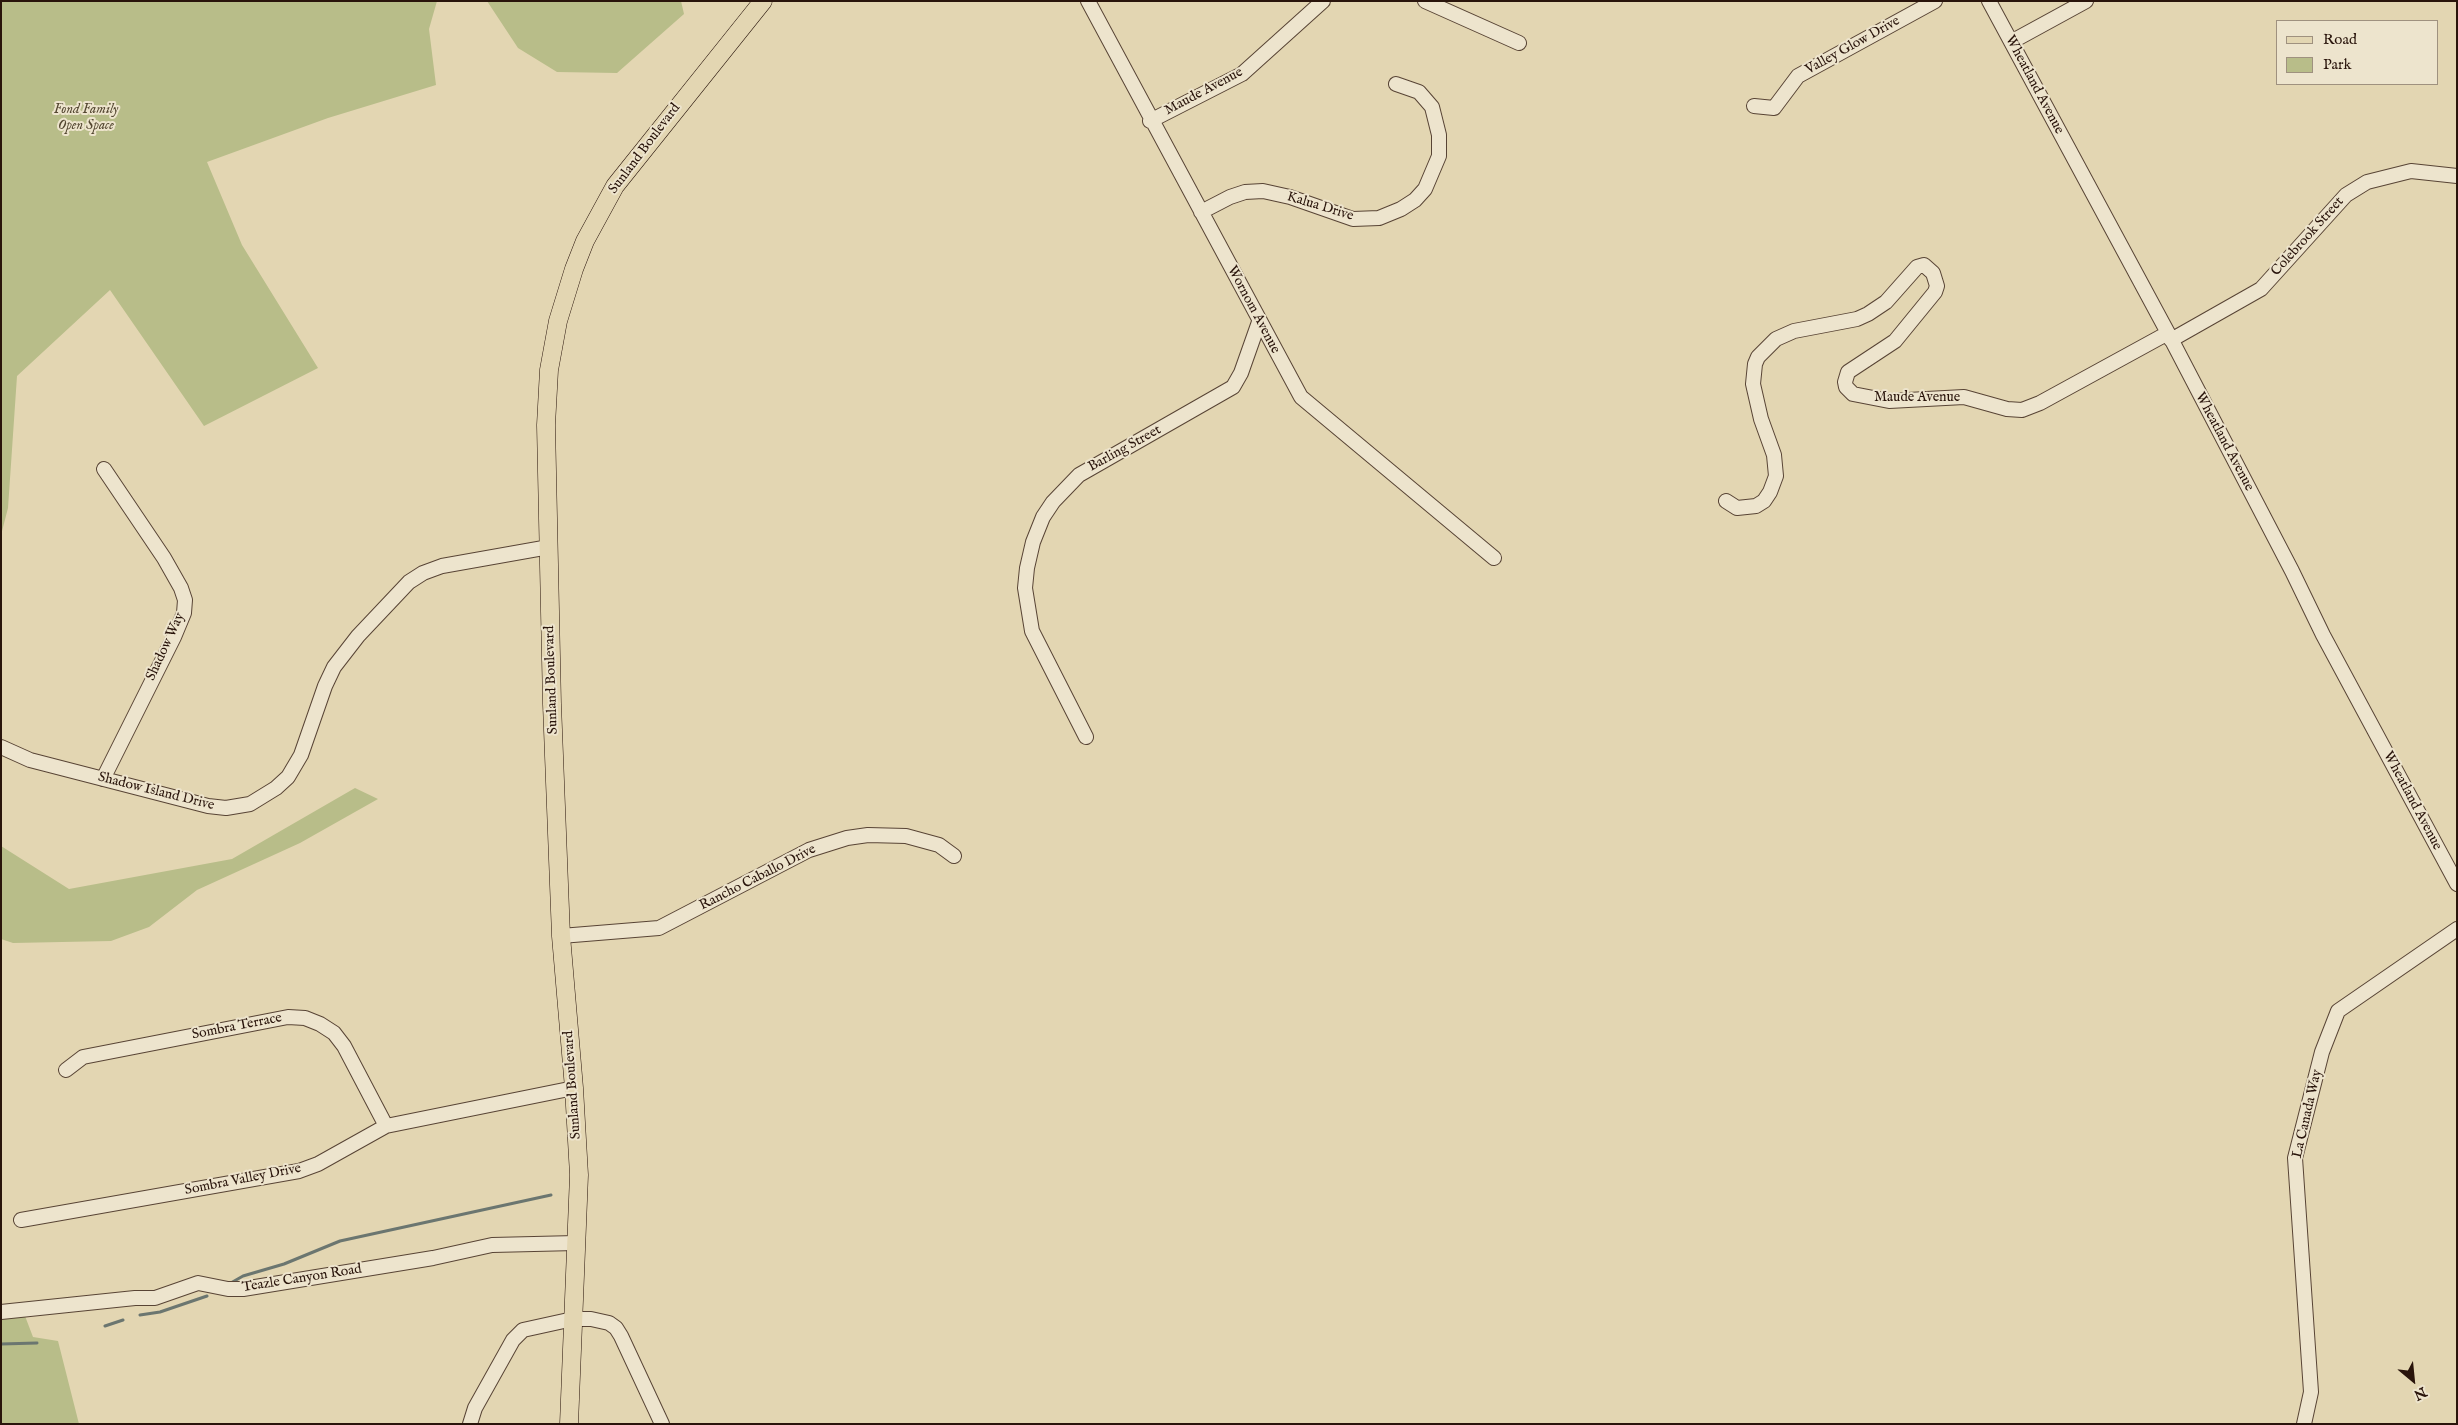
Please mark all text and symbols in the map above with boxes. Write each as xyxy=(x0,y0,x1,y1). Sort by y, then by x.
street label: Valley Glow Drive xyxy=(1803,13,1903,79)
legend xyxy=(2276,20,2438,85)
text: Road xyxy=(2323,30,2357,49)
street label: Wheatland Avenue xyxy=(2001,33,2067,137)
text: Park xyxy=(2323,55,2352,74)
street label: Maude Avenue xyxy=(1162,64,1246,120)
street label: Sunland Boulevard xyxy=(606,101,684,197)
park label: Fond Family Open Space xyxy=(54,102,118,134)
street label: Kalua Drive xyxy=(1285,189,1355,225)
street label: Colebrook Street xyxy=(2268,194,2348,280)
street label: Wornom Avenue xyxy=(1223,263,1283,357)
street label: Maude Avenue xyxy=(1874,390,1960,406)
street label: Wheatland Avenue xyxy=(2191,390,2257,494)
street label: Barling Street xyxy=(1086,422,1164,476)
street label: Shadow Way xyxy=(143,610,189,684)
street label: Sunland Boulevard xyxy=(542,625,562,735)
street label: Wheatland Avenue xyxy=(2379,749,2445,853)
street label: Shadow Island Drive xyxy=(96,769,216,815)
street label: Rancho Caballo Drive xyxy=(697,841,819,915)
street label: Sombra Terrace xyxy=(191,1010,283,1044)
street label: Sunland Boulevard xyxy=(561,1030,585,1140)
street label: La Canada Way xyxy=(2290,1068,2326,1160)
street label: Sombra Valley Drive xyxy=(183,1160,303,1200)
street label: Teazle Canyon Road xyxy=(241,1261,363,1297)
north arrow xyxy=(2388,1355,2438,1405)
text: N xyxy=(2410,1382,2430,1404)

